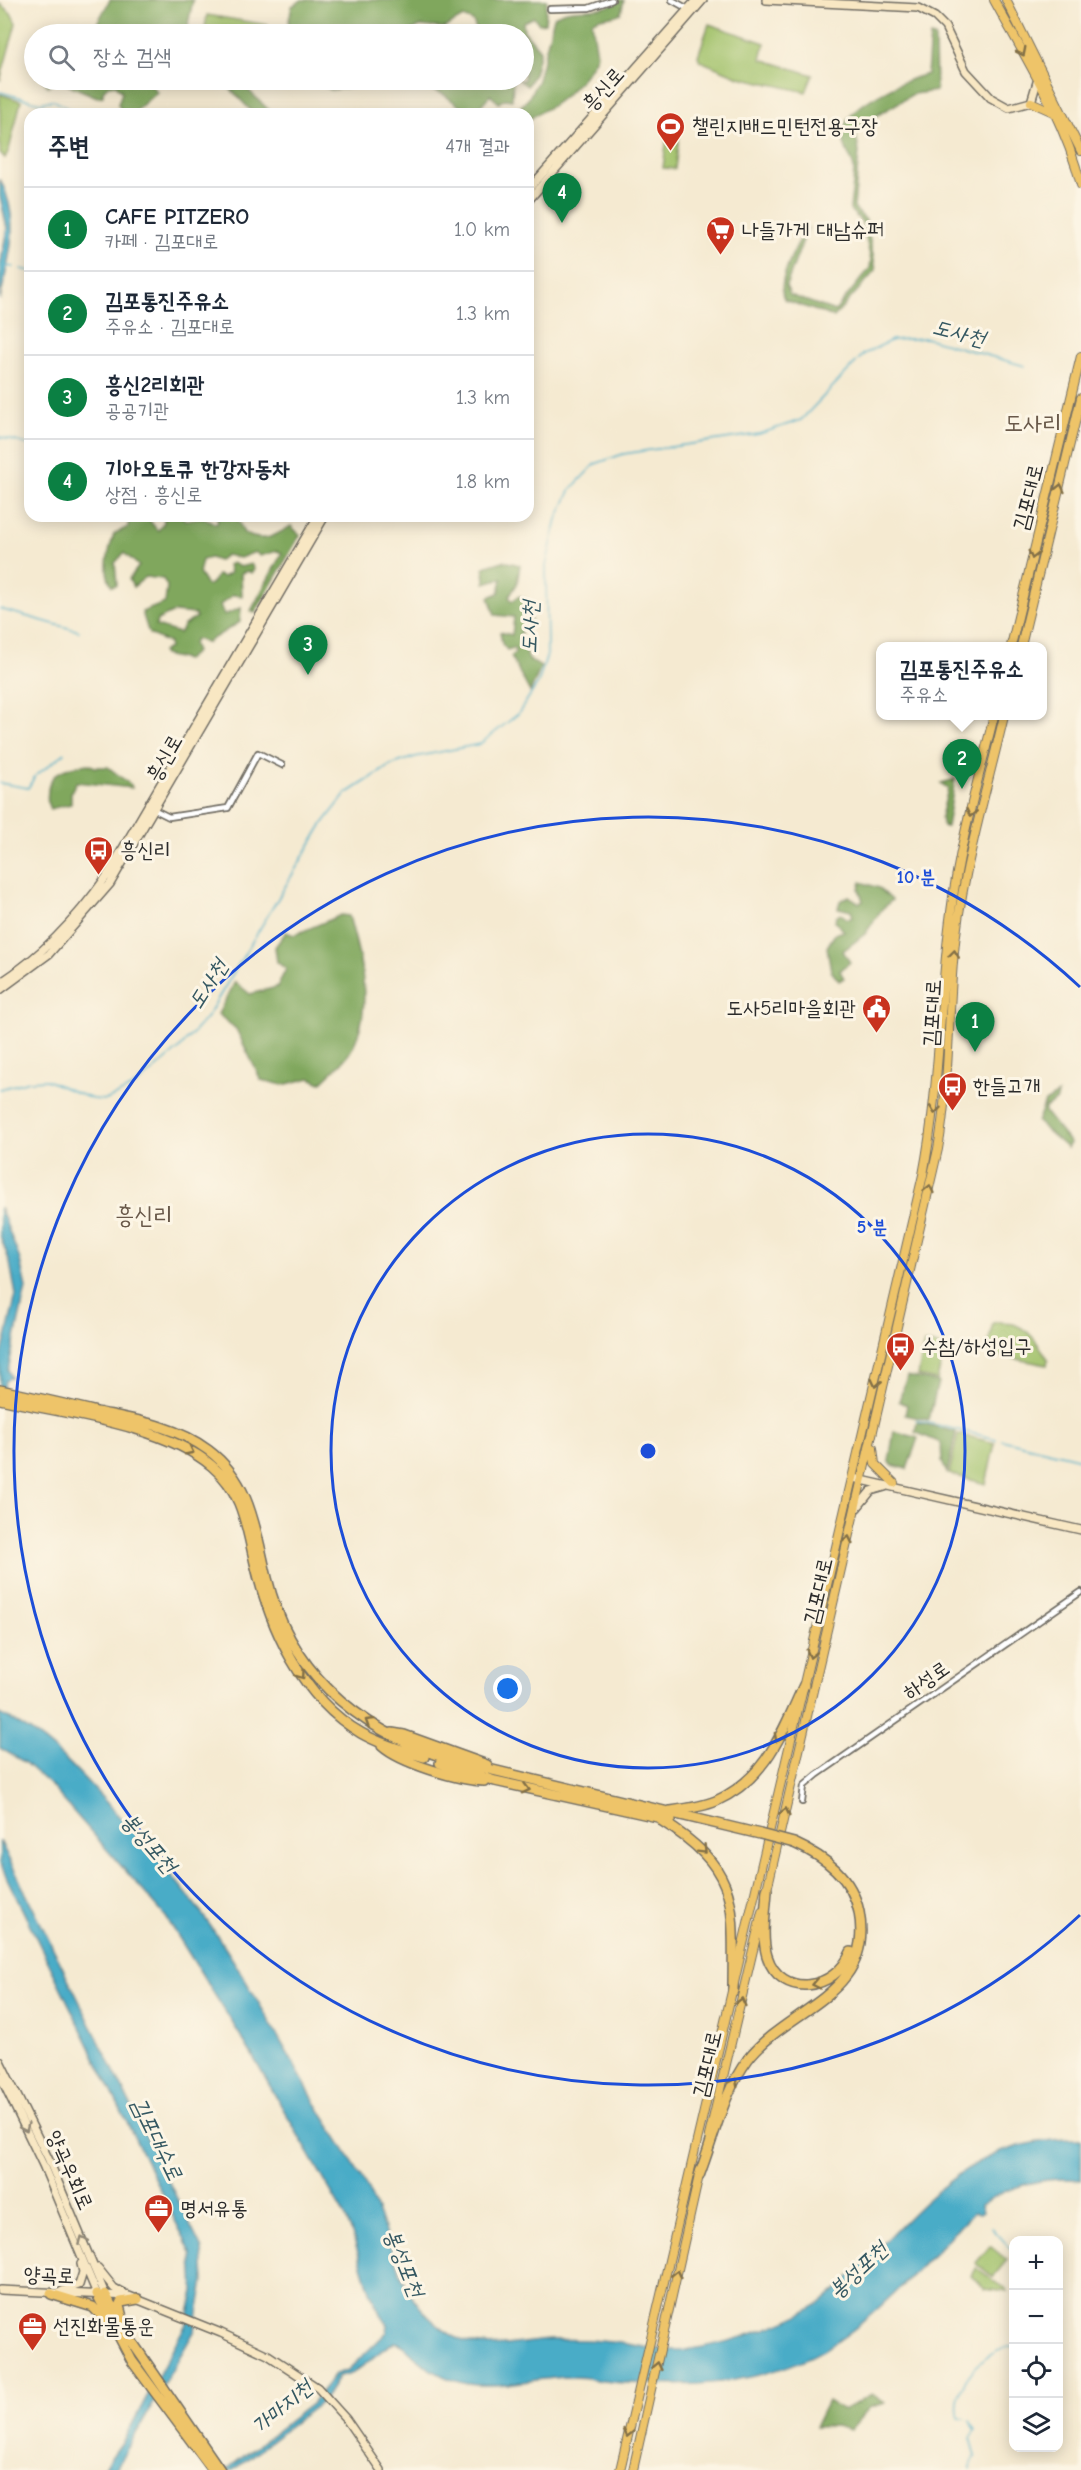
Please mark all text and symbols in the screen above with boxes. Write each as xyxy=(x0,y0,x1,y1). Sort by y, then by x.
search box xyxy=(24,24,534,90)
icon: search xyxy=(45,41,78,74)
text: 장소 검색 xyxy=(93,44,171,70)
one-way arrow xyxy=(1015,45,1026,56)
street label: 흥신로 xyxy=(577,62,629,116)
sports icon: 챌린지배드민턴전용구장 xyxy=(655,110,687,152)
place label: 챌린지배드민턴전용구장 xyxy=(692,114,878,138)
text: 주변 xyxy=(48,132,90,162)
text: 4개 결과 xyxy=(445,135,510,158)
pin: 4 xyxy=(542,174,582,223)
text: CAFE PITZERO xyxy=(105,204,249,230)
supermarket icon: 나들가게 대남슈퍼 xyxy=(705,214,737,256)
text: 1 xyxy=(64,218,71,241)
text: 1.0 km xyxy=(454,218,510,241)
place label: 나들가게 대남슈퍼 xyxy=(742,218,884,242)
text: 카페 · 김포대로 xyxy=(105,230,218,253)
text: 김포통진주유소 xyxy=(105,288,229,314)
text: 2 xyxy=(63,302,72,325)
text: 1.3 km xyxy=(456,302,510,325)
water label: 도사천 xyxy=(930,314,990,353)
text: 주유소 · 김포대로 xyxy=(105,315,235,338)
text: 흥신2리회관 xyxy=(105,372,204,398)
text: 3 xyxy=(63,386,72,409)
text: 1.3 km xyxy=(456,386,510,409)
text: 공공기관 xyxy=(105,399,169,422)
district label: 도사리 xyxy=(1004,409,1062,437)
text: 기아오토큐 한강자동차 xyxy=(105,456,290,482)
street label: 김포대로 xyxy=(1008,461,1048,533)
text: 4 xyxy=(63,470,72,493)
text: 1.8 km xyxy=(456,470,510,493)
text: 상점 · 흥신로 xyxy=(105,483,202,506)
one-way arrow xyxy=(1052,483,1065,493)
one-way arrow xyxy=(1027,550,1040,560)
water label: 도사천 xyxy=(516,598,544,654)
pin: 3 xyxy=(288,626,328,675)
popup xyxy=(876,642,1047,720)
text: 김포통진주유소 xyxy=(900,656,1023,682)
text: 주유소 xyxy=(900,683,948,706)
street label: 흥신로 xyxy=(141,730,187,786)
pin: 2 xyxy=(942,740,982,789)
one-way arrow xyxy=(965,808,978,818)
bus stop icon: 흥신리 xyxy=(83,834,115,876)
place label: 흥신리 xyxy=(120,838,171,862)
text: 10 분 xyxy=(897,867,935,888)
one-way arrow xyxy=(948,949,960,958)
water label: 도사천 xyxy=(183,953,234,1013)
street label: 김포대로 xyxy=(918,979,946,1047)
public building icon: 도사5리마을회관 xyxy=(861,992,893,1034)
place label: 도사5리마을회관 xyxy=(726,996,856,1020)
pin: 1 xyxy=(956,1002,994,1052)
bus stop icon: 한들고개 xyxy=(936,1070,968,1112)
place label: 한들고개 xyxy=(973,1074,1041,1098)
one-way arrow xyxy=(929,1106,941,1115)
one-way arrow xyxy=(921,1184,934,1194)
district label: 흥신리 xyxy=(115,1201,173,1229)
text: 5 분 xyxy=(857,1217,887,1238)
bus stop icon: 수참/하성입구 xyxy=(884,1330,916,1372)
place label: 수참/하성입구 xyxy=(921,1334,1032,1358)
one-way arrow xyxy=(870,1378,883,1388)
centre of rings xyxy=(638,1441,658,1461)
one-way arrow xyxy=(184,1444,195,1456)
one-way arrow xyxy=(841,1536,854,1546)
street label: 김포대로 xyxy=(799,1555,837,1627)
one-way arrow xyxy=(806,1649,819,1659)
street label: 하성로 xyxy=(898,1656,954,1704)
one-way arrow xyxy=(294,1669,305,1680)
your location xyxy=(493,1674,522,1703)
one-way arrow xyxy=(365,1718,375,1730)
one-way arrow xyxy=(774,1732,786,1743)
one-way arrow xyxy=(521,1782,531,1795)
water label: 봉성포천 xyxy=(116,1808,184,1880)
one-way arrow xyxy=(778,1808,791,1818)
one-way arrow xyxy=(696,1843,706,1854)
one-way arrow xyxy=(811,1977,821,1990)
one-way arrow xyxy=(733,1997,746,2007)
street label: 김포대로 xyxy=(688,2028,726,2100)
one-way arrow xyxy=(727,2078,738,2088)
water label: 김포대수로 xyxy=(126,2094,188,2185)
one-way arrow xyxy=(18,2122,30,2133)
street label: 양곡우회로 xyxy=(42,2127,98,2213)
office icon: 명서유통 xyxy=(143,2192,175,2234)
place label: 명서유통 xyxy=(180,2196,248,2220)
water label: 봉성포천 xyxy=(379,2225,430,2303)
one-way arrow xyxy=(78,2235,90,2246)
water label: 봉성포천 xyxy=(823,2235,894,2304)
map controls xyxy=(1009,2236,1063,2452)
button: + xyxy=(1009,2236,1063,2290)
street label: 양곡로 xyxy=(23,2262,75,2288)
one-way arrow xyxy=(670,2269,683,2279)
button: − xyxy=(1009,2290,1063,2344)
office icon: 선진화물통운 xyxy=(16,2310,48,2352)
place label: 선진화물통운 xyxy=(53,2314,154,2338)
button: locate xyxy=(1009,2344,1063,2398)
one-way arrow xyxy=(649,2361,662,2371)
water label: 가마지천 xyxy=(247,2373,319,2440)
button: layers xyxy=(1009,2398,1063,2452)
one-way arrow xyxy=(623,2428,636,2438)

